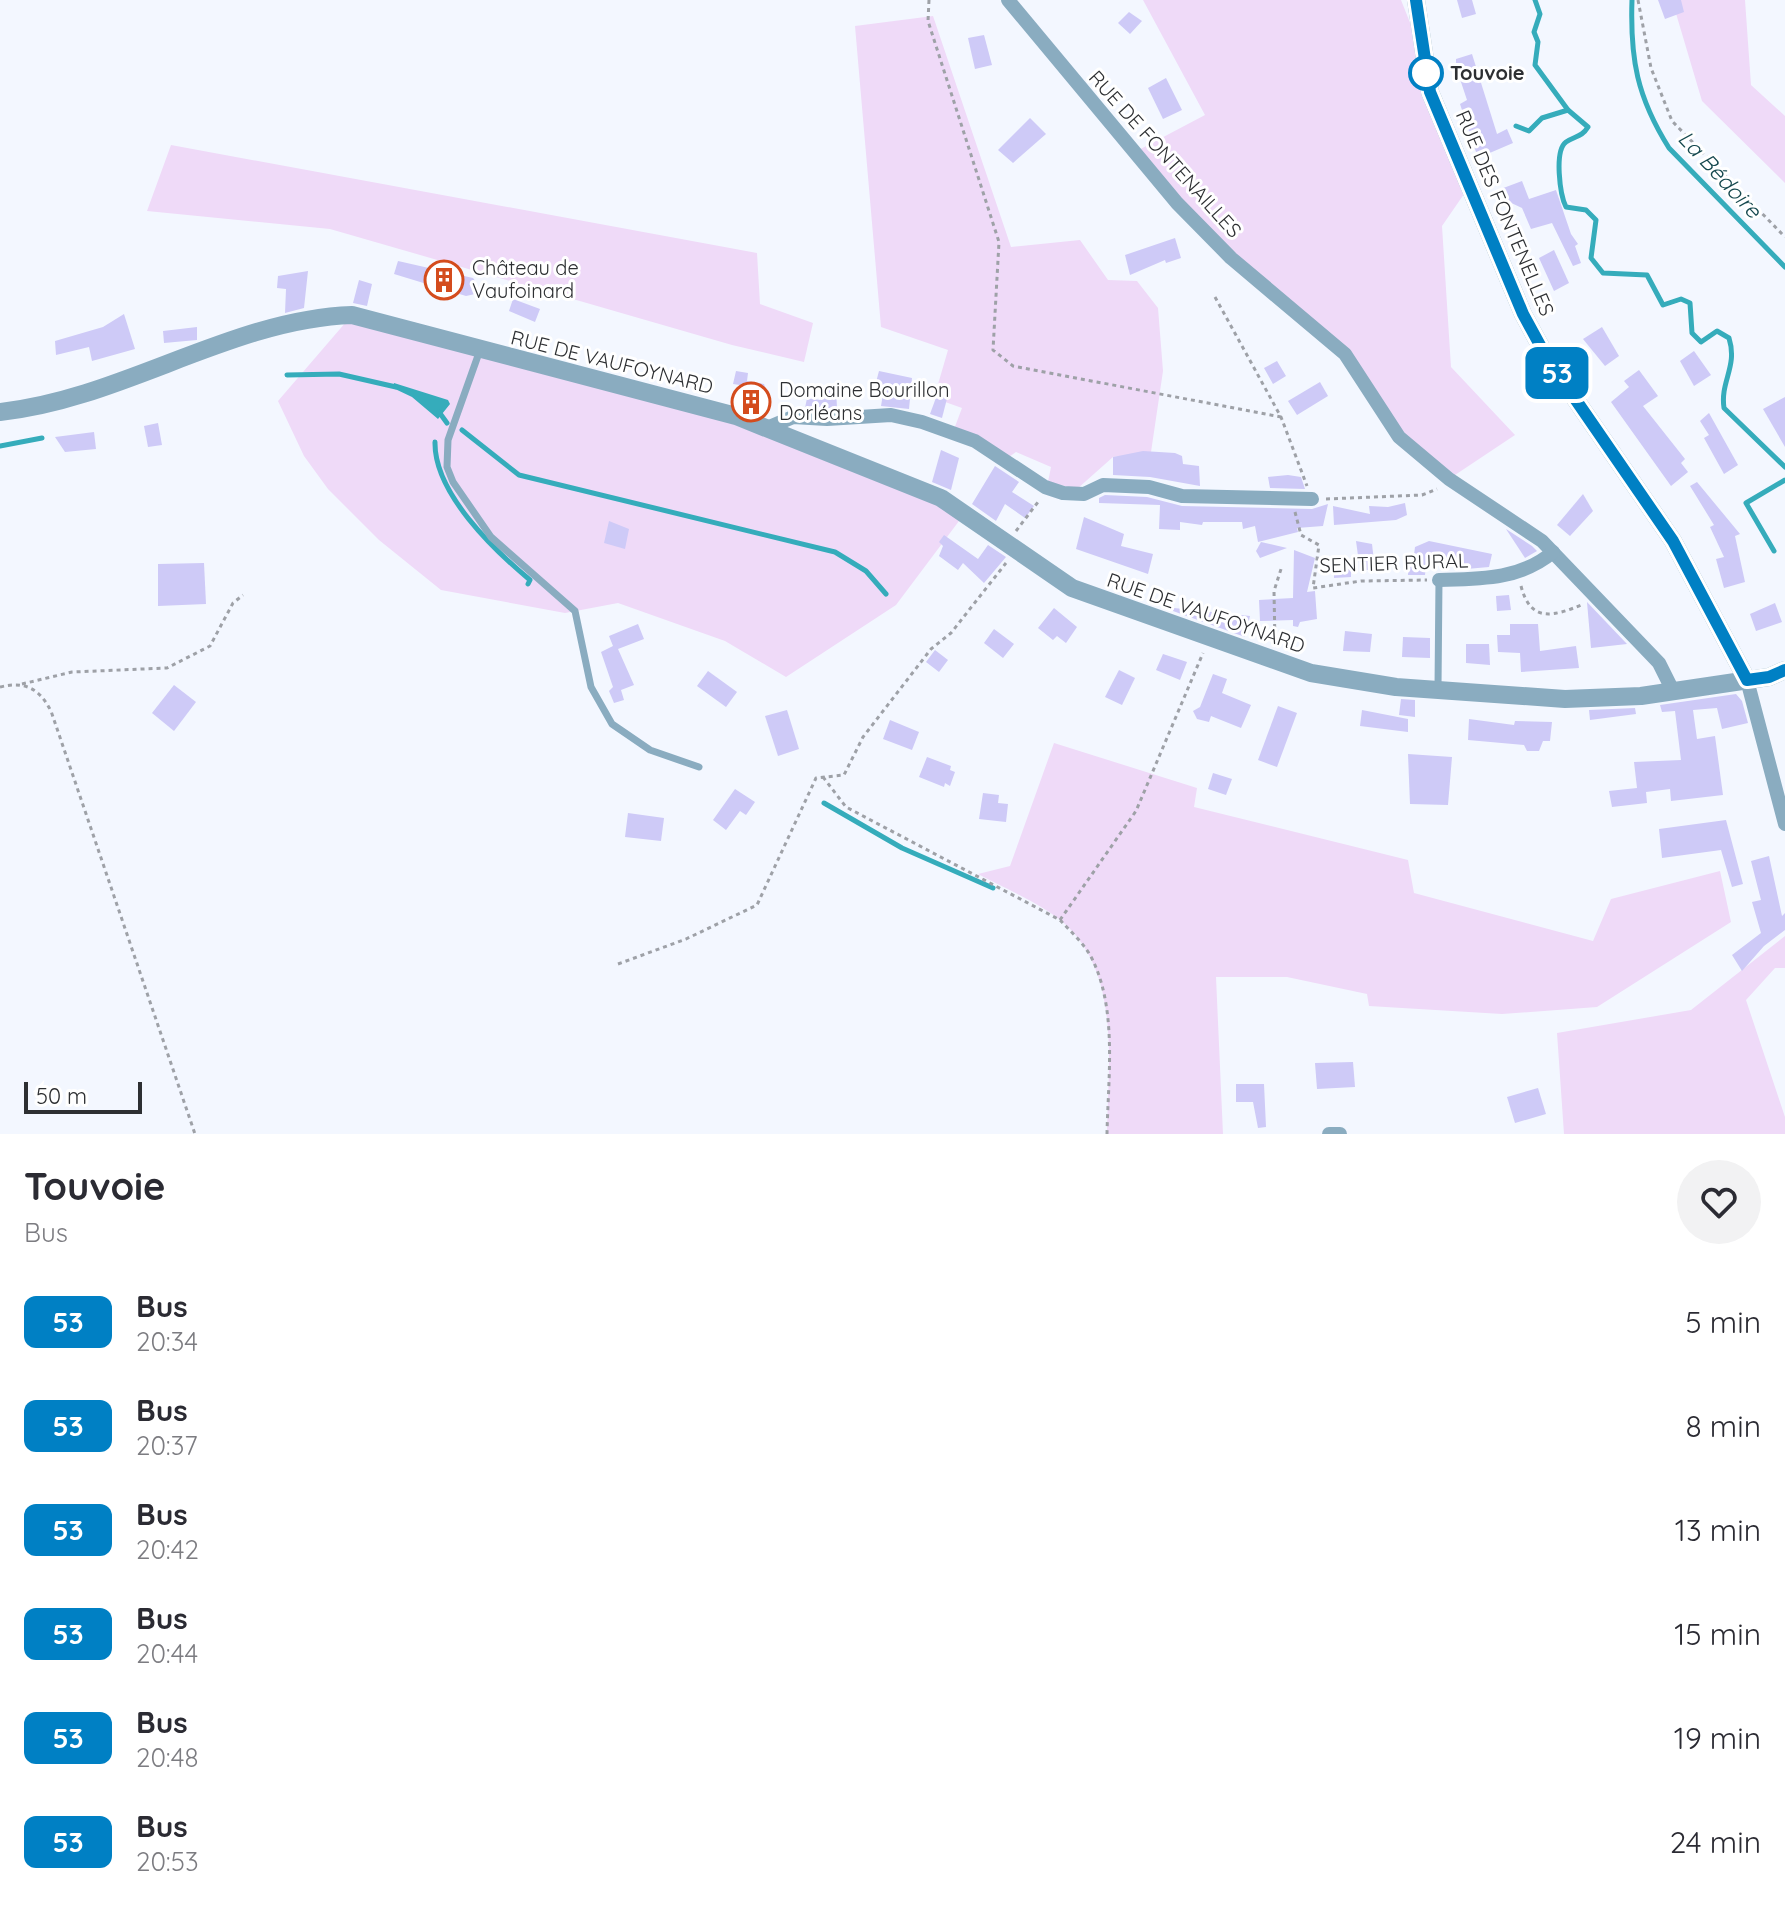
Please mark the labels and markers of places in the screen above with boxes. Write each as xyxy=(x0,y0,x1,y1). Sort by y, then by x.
marker: Touvoie xyxy=(1409,56,1443,90)
place label: Touvoie xyxy=(1450,60,1524,85)
place label: Château de Vaufoinard xyxy=(472,255,579,303)
building icon: Château de Vaufoinard xyxy=(423,259,465,301)
place label: Domaine Bourillon Dorléans xyxy=(779,377,950,425)
building icon: Domaine Bourillon Dorléans xyxy=(730,381,772,423)

